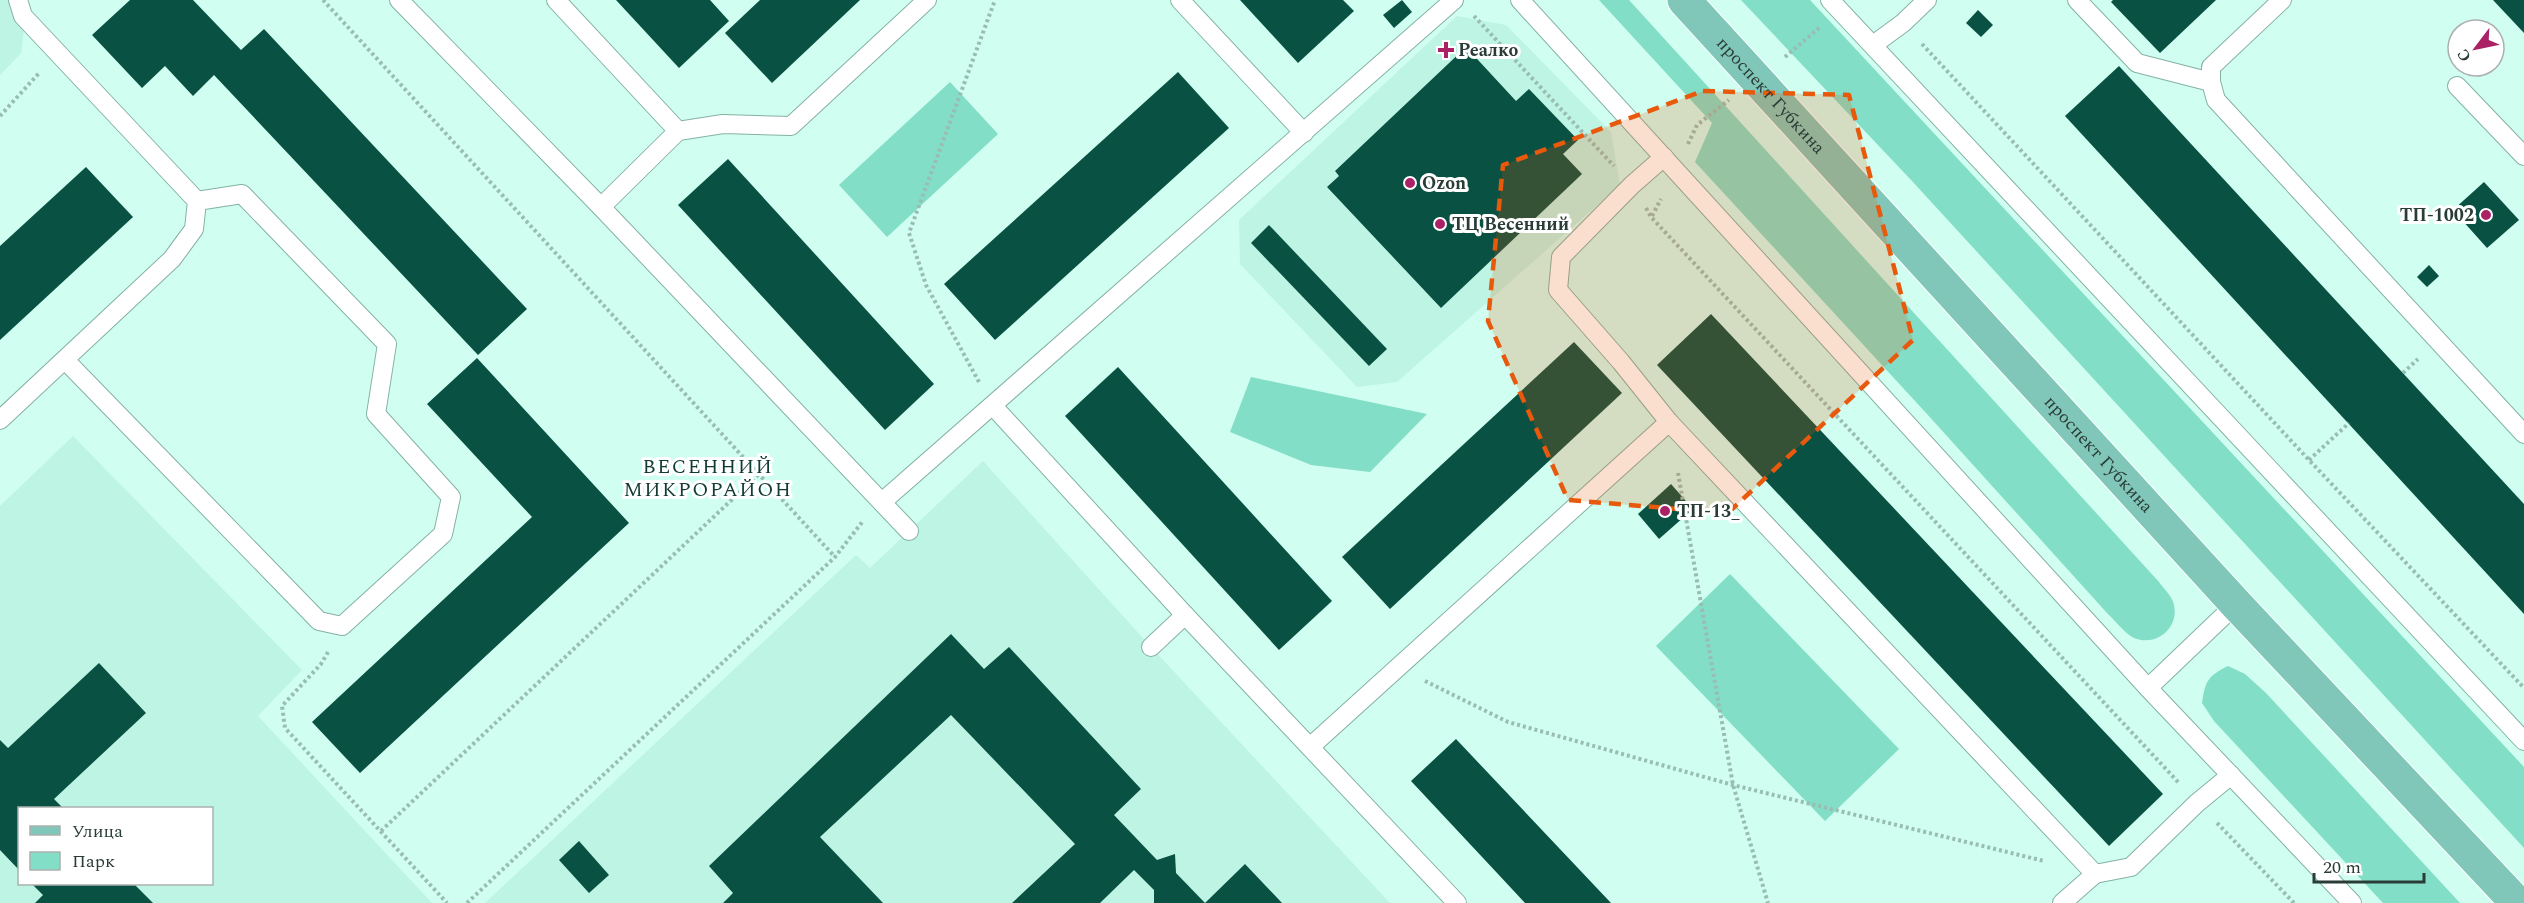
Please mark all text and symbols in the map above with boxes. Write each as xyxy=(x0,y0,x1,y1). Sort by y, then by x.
north arrow xyxy=(2446,18,2506,78)
street label: проспект Губкина xyxy=(1710,30,1832,160)
place label: Реалко xyxy=(1458,37,1519,64)
marker: Реалко xyxy=(1439,43,1453,57)
text: С xyxy=(2451,44,2477,67)
place label: Ozon xyxy=(1422,170,1466,197)
marker: Ozon xyxy=(1403,176,1417,190)
place label: ТП-1002 xyxy=(2400,202,2474,229)
marker: ТП-1002 xyxy=(2479,208,2493,222)
place label: ТЦ Весенний xyxy=(1452,211,1569,238)
marker: ТЦ Весенний xyxy=(1433,217,1447,231)
street label: проспект Губкина xyxy=(2038,389,2160,519)
district label: ВЕСЕННИЙ МИКРОРАЙОН xyxy=(624,452,792,505)
place label: ТП-13_ xyxy=(1677,498,1740,525)
marker: ТП-13_ xyxy=(1658,504,1672,518)
legend xyxy=(18,807,213,885)
text: Улица xyxy=(72,818,123,845)
scale bar xyxy=(2314,846,2424,884)
text: Парк xyxy=(72,848,115,875)
text: 20 m xyxy=(2323,854,2361,881)

